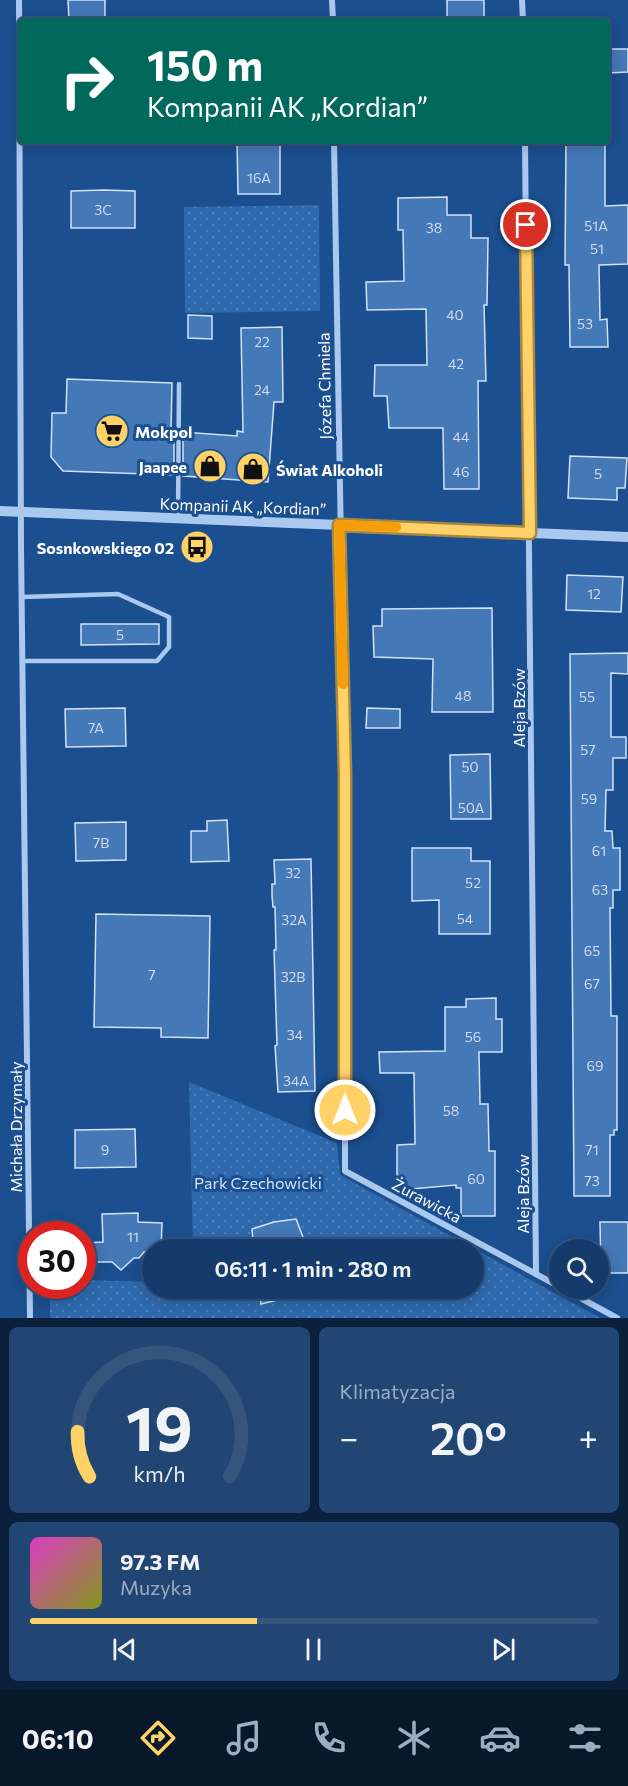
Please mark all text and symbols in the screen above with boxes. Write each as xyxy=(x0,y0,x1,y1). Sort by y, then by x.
text: 150 m xyxy=(147,38,263,90)
icon: right xyxy=(48,42,126,120)
text: Kompanii AK „Kordian” xyxy=(147,90,428,123)
house number: 16A xyxy=(247,169,271,186)
pin xyxy=(500,199,551,250)
house number: 3C xyxy=(94,201,112,218)
icon: arrive xyxy=(509,208,542,241)
house number: 51A xyxy=(584,217,608,234)
house number: 38 xyxy=(426,219,442,236)
house number: 51 xyxy=(590,240,604,257)
house number: 40 xyxy=(446,306,464,323)
house number: 53 xyxy=(577,315,593,332)
street label: Józefa Chmiela xyxy=(314,332,334,440)
house number: 22 xyxy=(254,333,270,350)
house number: 42 xyxy=(448,355,464,372)
house number: 24 xyxy=(254,381,271,398)
supermarket icon: Mokpol xyxy=(94,413,130,449)
place label: Mokpol xyxy=(135,422,192,441)
house number: 44 xyxy=(453,428,470,445)
shop icon: Jaapee xyxy=(192,448,228,484)
shop icon: Świat Alkoholi xyxy=(235,451,271,487)
place label: Jaapee xyxy=(139,457,187,476)
place label: Świat Alkoholi xyxy=(276,460,383,479)
house number: 46 xyxy=(453,463,469,480)
house number: 5 xyxy=(594,465,602,482)
street label: Kompanii AK „Kordian” xyxy=(159,494,327,518)
bus stop icon: Sosnkowskiego 02 xyxy=(179,529,215,565)
place label: Sosnkowskiego 02 xyxy=(37,538,174,557)
house number: 12 xyxy=(587,585,601,602)
house number: 5 xyxy=(116,626,124,643)
street label: Aleja Bzów xyxy=(509,668,528,748)
house number: 48 xyxy=(455,687,471,704)
house number: 55 xyxy=(579,688,595,705)
house number: 7A xyxy=(88,719,104,736)
house number: 57 xyxy=(580,741,596,758)
house number: 50 xyxy=(461,758,479,775)
house number: 59 xyxy=(581,790,597,807)
house number: 50A xyxy=(458,799,485,816)
house number: 7B xyxy=(93,834,109,851)
house number: 61 xyxy=(592,842,606,859)
house number: 32 xyxy=(285,864,301,881)
house number: 52 xyxy=(465,874,481,891)
house number: 63 xyxy=(592,881,608,898)
house number: 54 xyxy=(457,910,474,927)
house number: 32A xyxy=(281,911,307,928)
house number: 65 xyxy=(584,942,600,959)
house number: 7 xyxy=(148,966,156,983)
house number: 32B xyxy=(281,968,305,985)
house number: 67 xyxy=(584,975,600,992)
house number: 34 xyxy=(287,1026,304,1043)
house number: 56 xyxy=(465,1028,481,1045)
house number: 69 xyxy=(587,1057,603,1074)
street label: Michała Drzymały xyxy=(6,1062,25,1192)
house number: 34A xyxy=(283,1072,309,1089)
position arrow xyxy=(313,1078,377,1142)
house number: 58 xyxy=(443,1102,459,1119)
house number: 9 xyxy=(101,1141,109,1158)
house number: 71 xyxy=(585,1141,599,1158)
street label: Aleja Bzów xyxy=(513,1154,532,1234)
house number: 60 xyxy=(467,1170,485,1187)
house number: 73 xyxy=(584,1172,600,1189)
park label: Park Czechowicki xyxy=(194,1173,322,1192)
street label: Żurawicka xyxy=(389,1174,465,1226)
speed limit sign: 30 xyxy=(18,1221,96,1299)
house number: 11 xyxy=(127,1228,139,1245)
map controls xyxy=(549,1239,609,1299)
button: search xyxy=(549,1239,609,1299)
text: 06:11 · 1 min · 280 m xyxy=(215,1255,411,1282)
text: Klimatyzacja xyxy=(340,1379,455,1403)
text: 19 xyxy=(126,1388,193,1464)
text: 20° xyxy=(430,1409,507,1464)
text: − xyxy=(340,1416,358,1457)
text: + xyxy=(579,1416,598,1457)
text: km/h xyxy=(133,1460,185,1486)
text: 97.3 FM xyxy=(120,1548,200,1575)
text: Muzyka xyxy=(120,1575,192,1599)
icon: previous xyxy=(108,1633,141,1666)
icon: pause xyxy=(297,1633,330,1666)
icon: next xyxy=(487,1633,520,1666)
icon: directions xyxy=(137,1717,179,1759)
icon: music xyxy=(223,1717,265,1759)
icon: phone xyxy=(308,1717,350,1759)
icon: climate xyxy=(393,1717,435,1759)
icon: car xyxy=(479,1717,521,1759)
icon: filters xyxy=(564,1717,606,1759)
text: 06:10 xyxy=(22,1722,94,1755)

